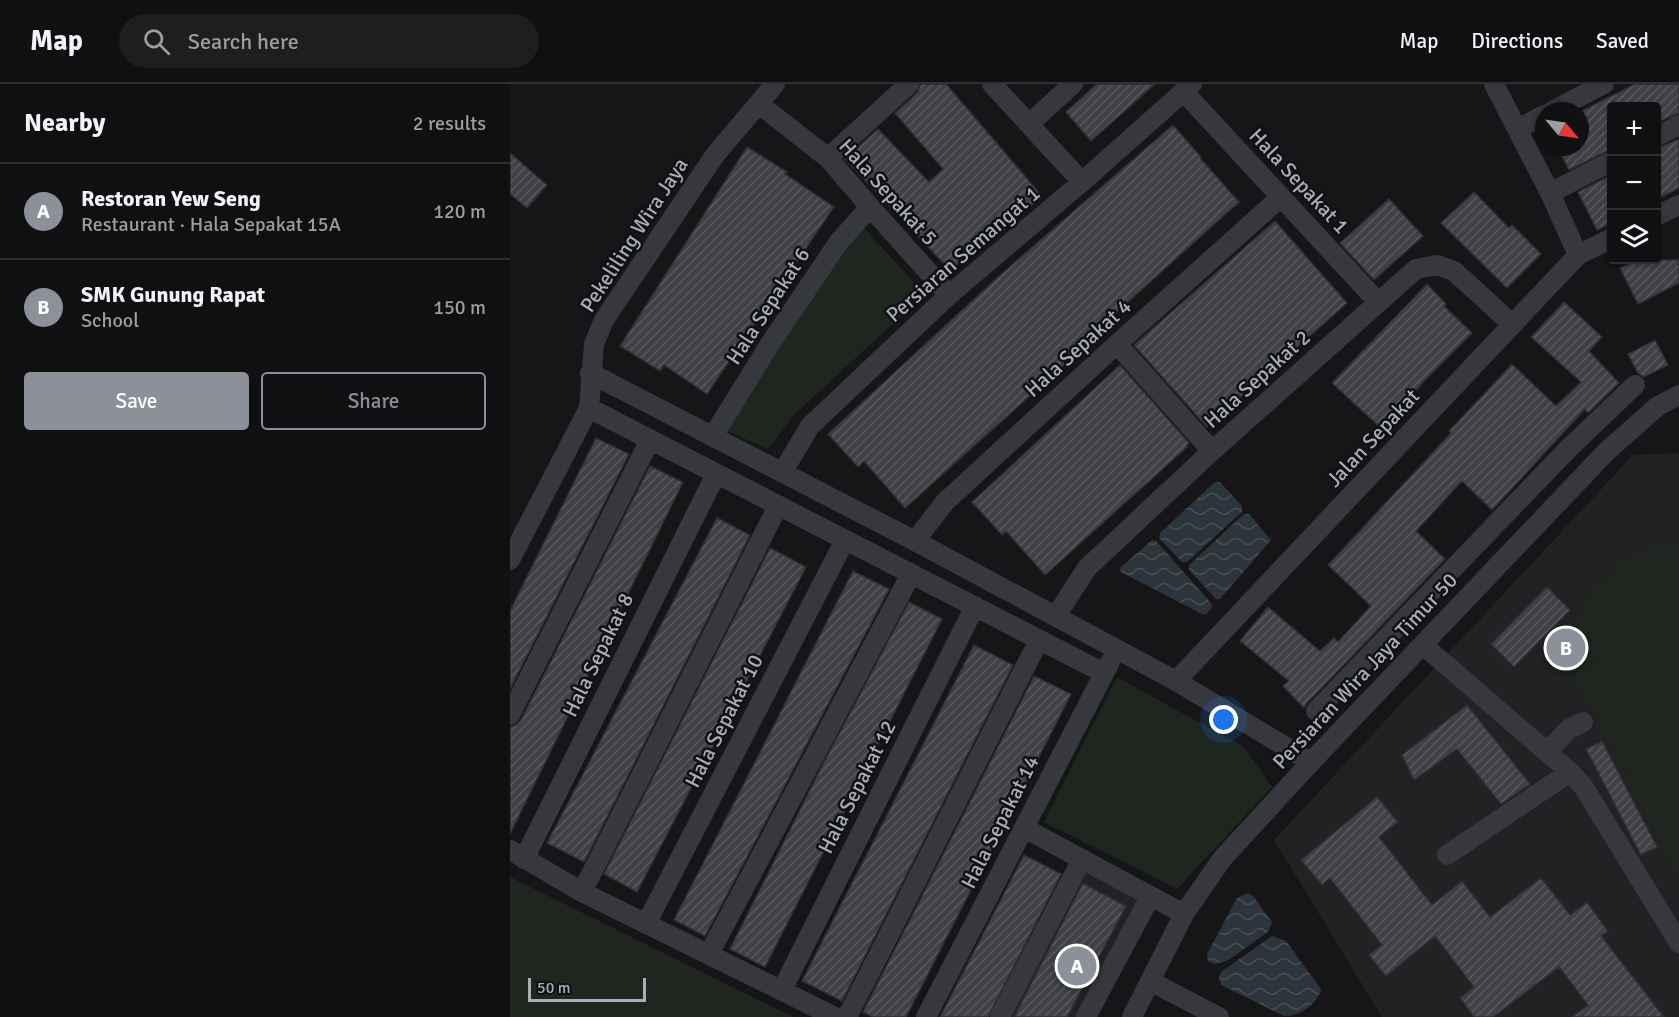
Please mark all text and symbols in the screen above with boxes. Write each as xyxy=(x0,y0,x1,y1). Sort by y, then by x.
search box xyxy=(119,14,539,68)
text: Map xyxy=(30,24,83,58)
icon: search xyxy=(140,25,173,58)
text: Search here xyxy=(188,28,299,55)
text: Map xyxy=(1400,28,1438,54)
text: Directions xyxy=(1471,28,1563,54)
text: Saved xyxy=(1596,28,1649,54)
north arrow xyxy=(1535,102,1589,156)
map controls xyxy=(1607,102,1661,264)
button: + xyxy=(1607,102,1661,156)
text: Nearby xyxy=(24,107,105,139)
text: 2 results xyxy=(413,111,486,136)
street label: Hala Sepakat 1 xyxy=(1244,123,1354,239)
street label: Hala Sepakat 5 xyxy=(833,133,943,251)
street label: Pekeliling Wira Jaya xyxy=(574,153,694,317)
button: − xyxy=(1607,156,1661,210)
street label: Persiaran Semangat 1 xyxy=(881,180,1045,328)
text: Restoran Yew Seng xyxy=(81,185,261,212)
text: A xyxy=(37,199,50,224)
text: 120 m xyxy=(433,199,486,224)
button: layers xyxy=(1607,210,1661,264)
text: Restaurant · Hala Sepakat 15A xyxy=(81,212,341,237)
street label: Hala Sepakat 6 xyxy=(720,243,816,369)
text: SMK Gunung Rapat xyxy=(81,281,265,308)
street label: Hala Sepakat 4 xyxy=(1019,293,1137,403)
text: B xyxy=(37,295,50,320)
text: 150 m xyxy=(433,295,486,320)
text: School xyxy=(81,308,139,333)
street label: Hala Sepakat 2 xyxy=(1198,324,1316,434)
button: Save xyxy=(24,372,249,430)
button: Share xyxy=(261,372,486,430)
street label: Jalan Sepakat xyxy=(1321,384,1425,492)
street label: Persiaran Wira Jaya Timur 50 xyxy=(1267,567,1463,775)
street label: Hala Sepakat 8 xyxy=(557,589,639,721)
pin: B xyxy=(1546,626,1586,670)
street label: Hala Sepakat 10 xyxy=(679,650,769,792)
your location xyxy=(1209,705,1238,734)
street label: Hala Sepakat 12 xyxy=(812,716,902,858)
street label: Hala Sepakat 14 xyxy=(955,751,1045,893)
pin: A xyxy=(1058,944,1096,988)
scale bar xyxy=(528,975,646,1002)
text: 50 m xyxy=(537,978,571,998)

